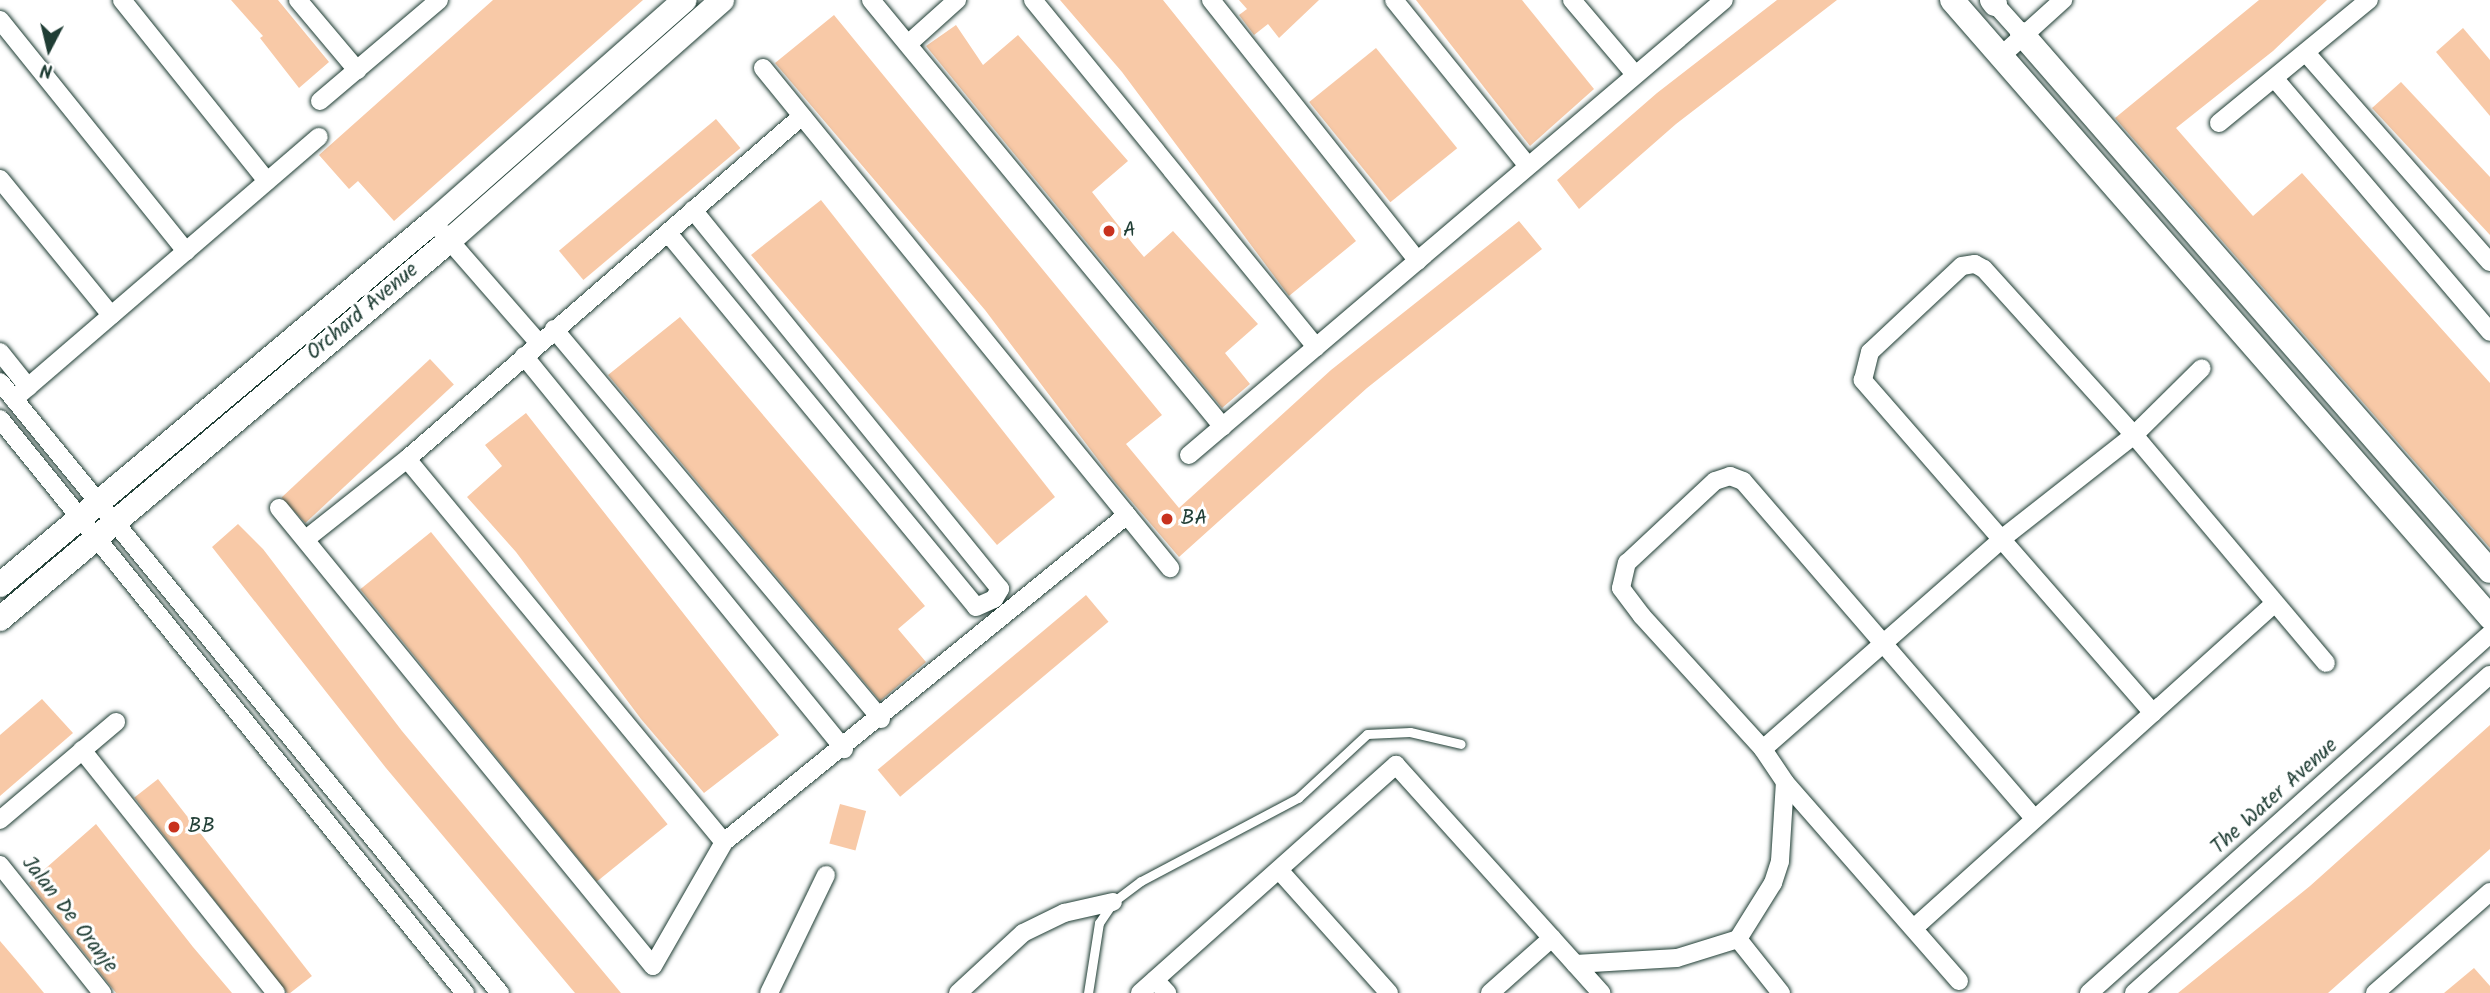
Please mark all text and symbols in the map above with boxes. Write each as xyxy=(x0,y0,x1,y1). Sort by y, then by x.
north arrow xyxy=(14,14,84,84)
text: N xyxy=(39,54,54,85)
place label: A xyxy=(1123,218,1136,244)
marker: A xyxy=(1101,223,1117,239)
street label: Orchard Avenue xyxy=(302,258,424,366)
place label: BA xyxy=(1181,506,1207,532)
marker: BA xyxy=(1159,511,1175,527)
street label: The Water Avenue xyxy=(2207,734,2343,860)
place label: BB xyxy=(188,814,215,840)
marker: BB xyxy=(166,819,182,835)
street label: Jalan De Oranje xyxy=(16,852,122,978)

